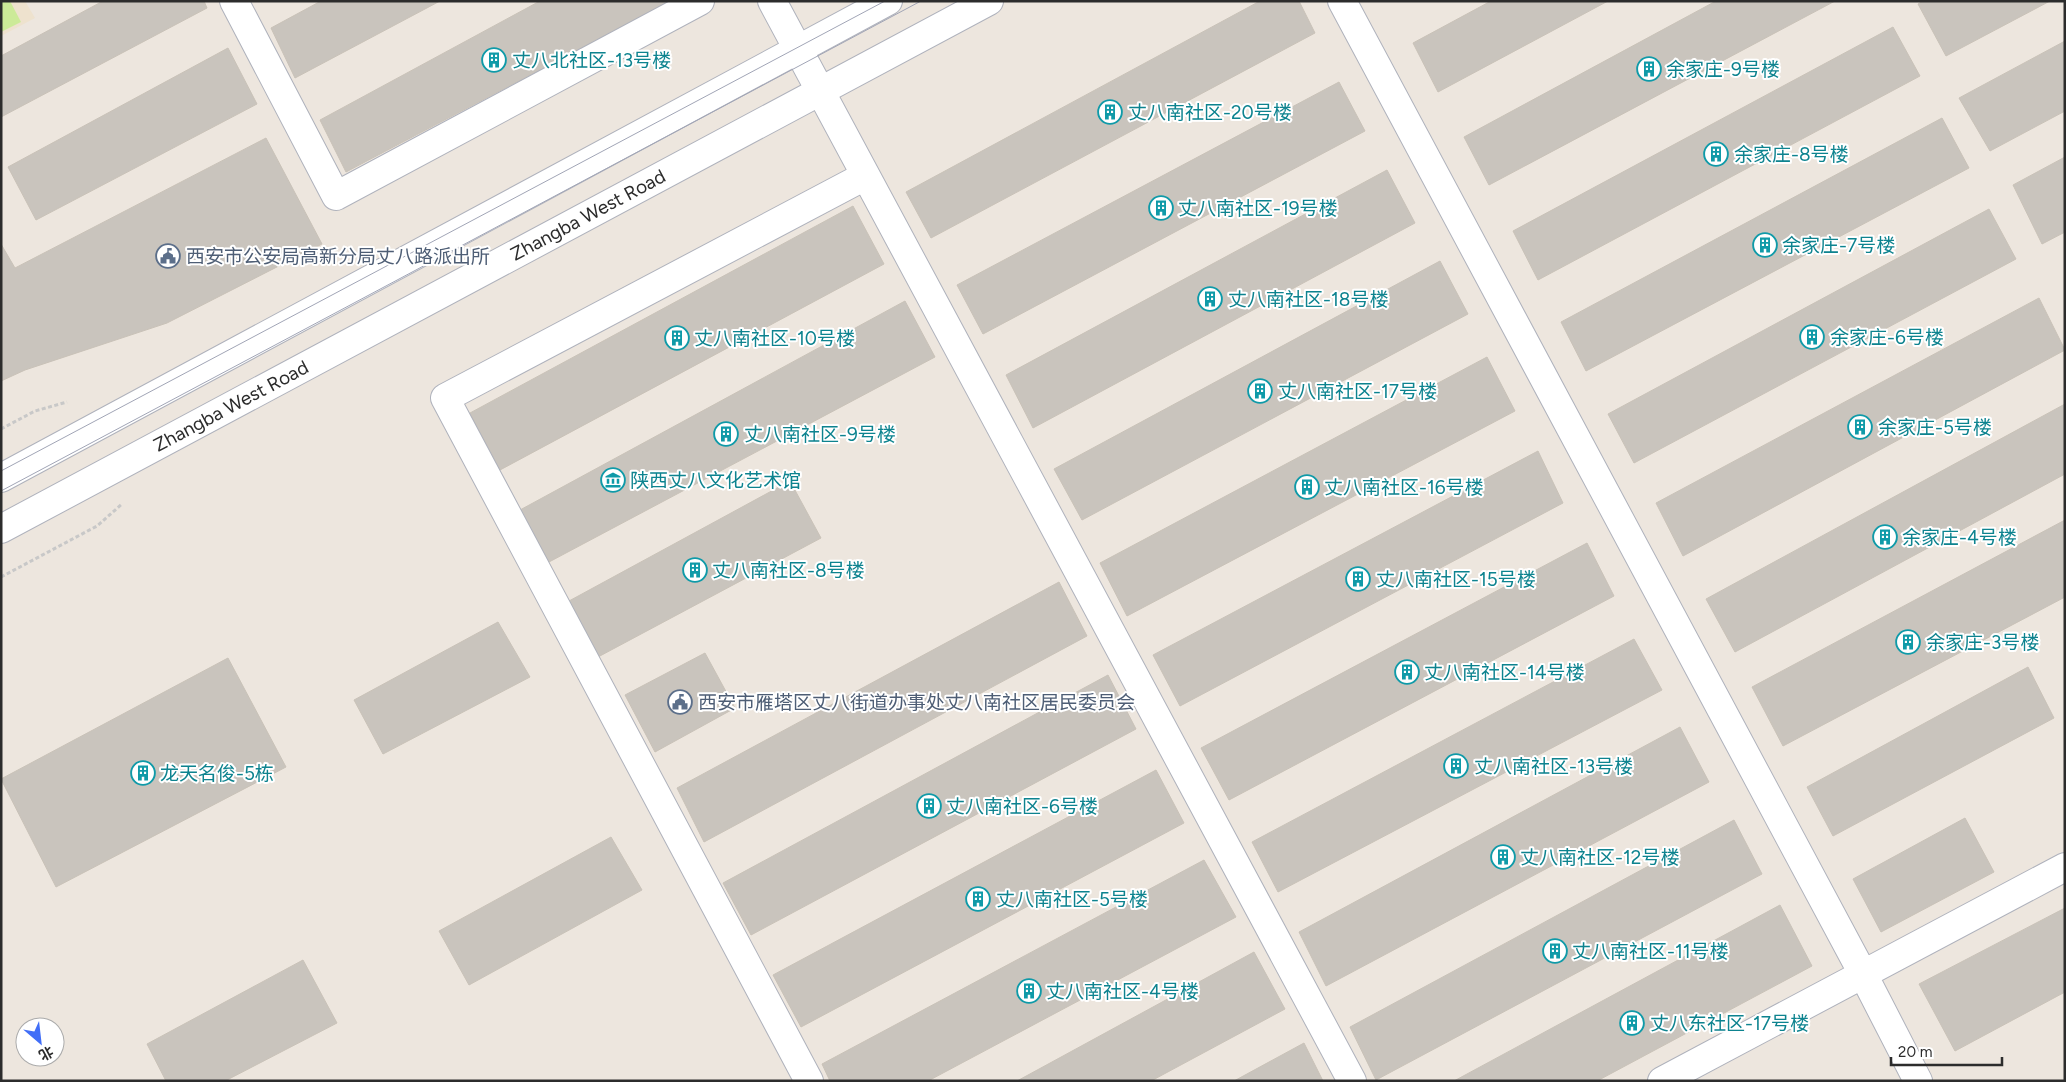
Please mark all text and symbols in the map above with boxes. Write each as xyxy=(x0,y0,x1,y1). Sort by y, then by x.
building icon: 丈八北社区-13号楼 xyxy=(481,47,507,73)
place label: 丈八北社区-13号楼 xyxy=(512,49,671,72)
building icon: 余家庄-9号楼 xyxy=(1636,56,1662,82)
place label: 余家庄-9号楼 xyxy=(1666,58,1780,81)
building icon: 丈八南社区-20号楼 xyxy=(1097,99,1123,125)
place label: 丈八南社区-20号楼 xyxy=(1128,101,1292,124)
building icon: 余家庄-8号楼 xyxy=(1703,141,1729,167)
place label: 余家庄-8号楼 xyxy=(1734,143,1849,166)
street label: Zhangba West Road xyxy=(507,164,669,266)
building icon: 丈八南社区-19号楼 xyxy=(1148,195,1174,221)
place label: 丈八南社区-19号楼 xyxy=(1178,197,1338,220)
building icon: 余家庄-7号楼 xyxy=(1752,232,1778,258)
place label: 余家庄-7号楼 xyxy=(1782,234,1895,257)
public building icon: 西安市公安局高新分局丈八路派出所 xyxy=(155,243,181,269)
place label: 西安市公安局高新分局丈八路派出所 xyxy=(186,245,490,268)
building icon: 丈八南社区-18号楼 xyxy=(1197,286,1223,312)
place label: 丈八南社区-18号楼 xyxy=(1228,288,1388,311)
building icon: 余家庄-6号楼 xyxy=(1799,324,1825,350)
building icon: 丈八南社区-10号楼 xyxy=(664,325,690,351)
place label: 余家庄-6号楼 xyxy=(1830,326,1944,349)
place label: 丈八南社区-10号楼 xyxy=(694,327,855,350)
street label: Zhangba West Road xyxy=(150,355,312,457)
building icon: 丈八南社区-17号楼 xyxy=(1247,378,1273,404)
place label: 丈八南社区-17号楼 xyxy=(1278,380,1437,403)
building icon: 余家庄-5号楼 xyxy=(1847,414,1873,440)
place label: 余家庄-5号楼 xyxy=(1878,416,1992,439)
building icon: 丈八南社区-9号楼 xyxy=(713,421,739,447)
place label: 丈八南社区-9号楼 xyxy=(744,423,896,446)
museum icon: 陕西丈八文化艺术馆 xyxy=(600,467,626,493)
place label: 陕西丈八文化艺术馆 xyxy=(630,469,801,492)
building icon: 丈八南社区-16号楼 xyxy=(1294,474,1320,500)
place label: 丈八南社区-16号楼 xyxy=(1324,476,1484,499)
building icon: 余家庄-4号楼 xyxy=(1872,524,1898,550)
place label: 余家庄-4号楼 xyxy=(1902,526,2017,549)
building icon: 丈八南社区-8号楼 xyxy=(682,557,708,583)
place label: 丈八南社区-8号楼 xyxy=(712,559,865,582)
building icon: 丈八南社区-15号楼 xyxy=(1345,566,1371,592)
place label: 丈八南社区-15号楼 xyxy=(1376,568,1536,591)
building icon: 余家庄-3号楼 xyxy=(1895,629,1921,655)
place label: 余家庄-3号楼 xyxy=(1926,631,2039,654)
building icon: 丈八南社区-14号楼 xyxy=(1394,659,1420,685)
place label: 丈八南社区-14号楼 xyxy=(1424,661,1585,684)
public building icon: 西安市雁塔区丈八街道办事处丈八南社区居民委员会 xyxy=(667,689,693,715)
place label: 西安市雁塔区丈八街道办事处丈八南社区居民委员会 xyxy=(698,691,1135,714)
building icon: 丈八南社区-13号楼 xyxy=(1443,753,1469,779)
place label: 丈八南社区-13号楼 xyxy=(1474,755,1633,778)
building icon: 龙天名俊-5栋 xyxy=(130,760,156,786)
place label: 龙天名俊-5栋 xyxy=(160,762,274,785)
building icon: 丈八南社区-6号楼 xyxy=(916,793,942,819)
place label: 丈八南社区-6号楼 xyxy=(946,795,1098,818)
building icon: 丈八南社区-12号楼 xyxy=(1490,844,1516,870)
place label: 丈八南社区-12号楼 xyxy=(1520,846,1679,869)
building icon: 丈八南社区-5号楼 xyxy=(965,886,991,912)
place label: 丈八南社区-5号楼 xyxy=(996,888,1148,911)
building icon: 丈八南社区-11号楼 xyxy=(1542,938,1568,964)
place label: 丈八南社区-11号楼 xyxy=(1572,940,1729,963)
building icon: 丈八南社区-4号楼 xyxy=(1016,978,1042,1004)
place label: 丈八南社区-4号楼 xyxy=(1046,980,1199,1003)
building icon: 丈八东社区-17号楼 xyxy=(1619,1010,1645,1036)
place label: 丈八东社区-17号楼 xyxy=(1650,1012,1809,1035)
north arrow xyxy=(15,1017,65,1067)
scale bar xyxy=(1891,1034,2002,1066)
text: 北 xyxy=(36,1042,56,1064)
text: 20 m xyxy=(1898,1043,1932,1061)

